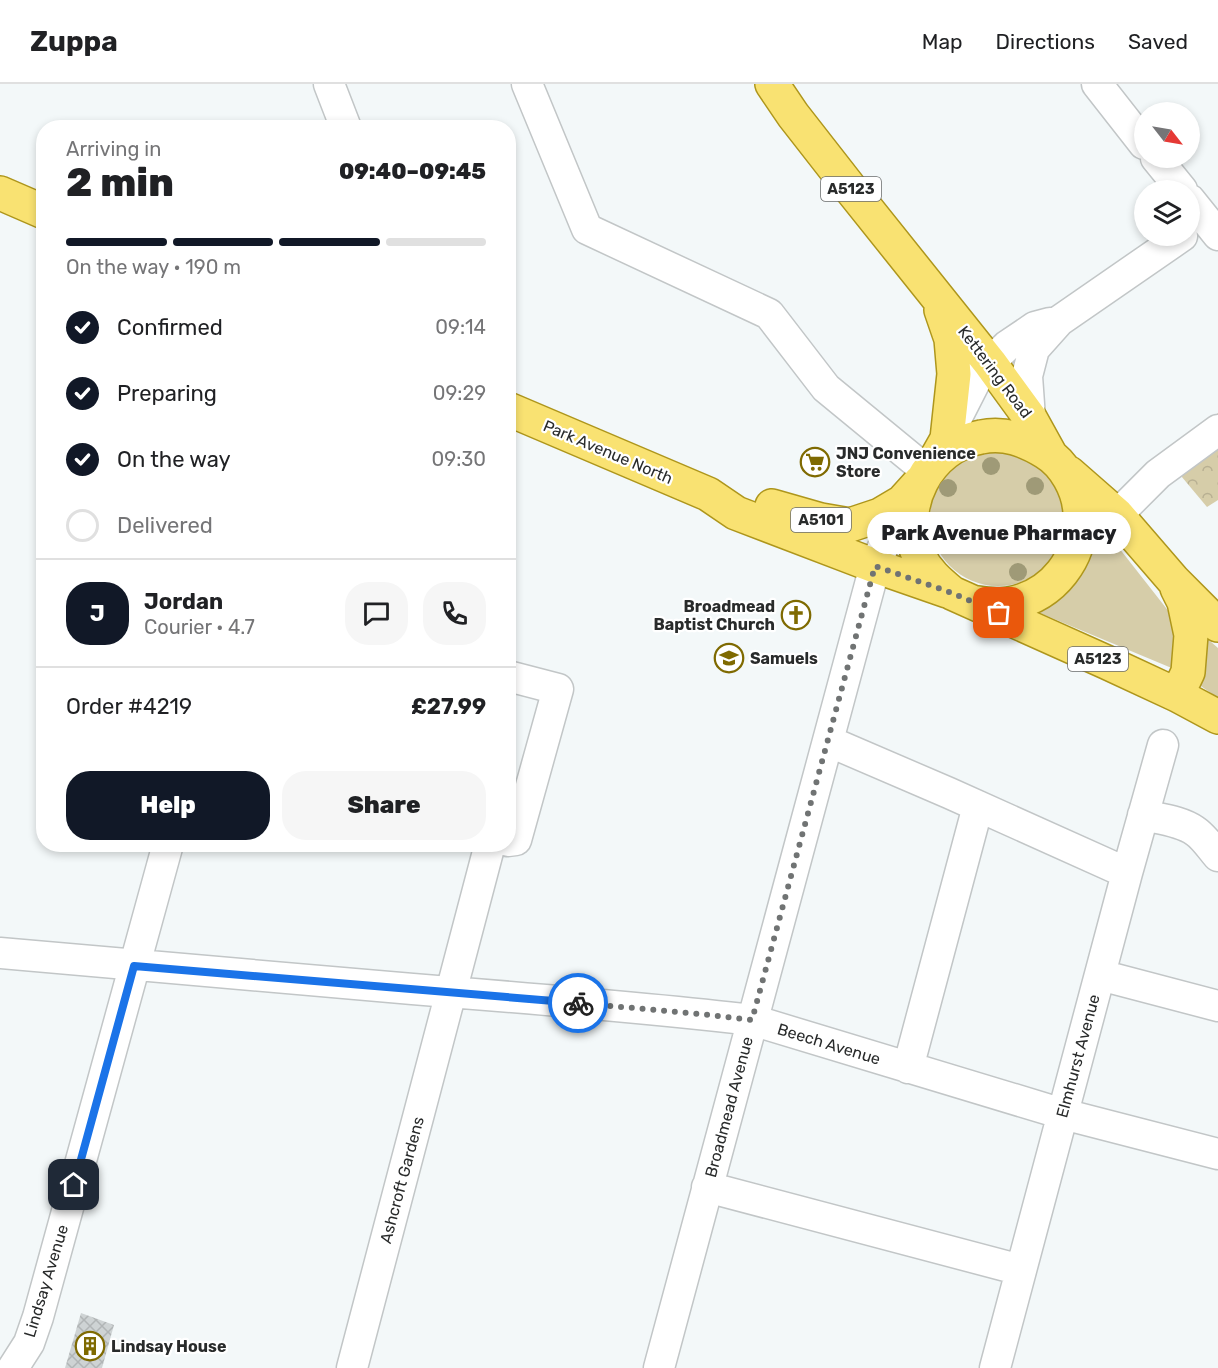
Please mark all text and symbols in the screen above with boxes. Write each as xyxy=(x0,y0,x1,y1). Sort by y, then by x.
text: Zuppa xyxy=(30,25,118,58)
text: Map xyxy=(922,29,963,54)
text: Directions xyxy=(996,29,1095,54)
text: Saved xyxy=(1128,29,1188,54)
north arrow xyxy=(1134,102,1200,168)
map controls xyxy=(1134,102,1200,246)
text: Arriving in xyxy=(66,137,161,161)
text: 09:40–09:45 xyxy=(339,158,486,185)
text: 2 min xyxy=(66,160,174,206)
road number: A5123 xyxy=(821,177,881,201)
button: layers xyxy=(1134,180,1200,246)
text: On the way · 190 m xyxy=(66,255,241,279)
icon: check xyxy=(66,311,99,344)
text: Confirmed xyxy=(117,314,223,341)
text: 09:14 xyxy=(435,315,486,339)
street label: Kettering Road xyxy=(954,322,1036,422)
icon: check xyxy=(66,377,99,410)
text: Preparing xyxy=(117,380,217,407)
text: 09:29 xyxy=(433,381,486,405)
street label: Park Avenue North xyxy=(540,416,676,488)
icon: check xyxy=(66,443,99,476)
place label: JNJ Convenience Store xyxy=(836,444,976,481)
text: On the way xyxy=(117,446,231,473)
supermarket icon: JNJ Convenience Store xyxy=(799,446,831,478)
text: 09:30 xyxy=(432,447,486,471)
road number: A5101 xyxy=(791,508,851,532)
callout: Park Avenue Pharmacy xyxy=(867,511,1131,553)
text: Delivered xyxy=(117,512,213,539)
text: Park Avenue Pharmacy xyxy=(881,521,1117,545)
button: chat xyxy=(345,582,408,645)
button: phone xyxy=(423,582,486,645)
pin xyxy=(973,587,1024,638)
text: Jordan xyxy=(144,588,223,615)
icon: bag xyxy=(982,596,1015,629)
place label: Broadmead Baptist Church xyxy=(654,597,775,634)
church icon: Broadmead Baptist Church xyxy=(780,599,812,631)
text: J xyxy=(90,600,105,627)
text: Courier · 4.7 xyxy=(144,615,255,639)
school or university icon: Samuels xyxy=(713,642,745,674)
road number: A5123 xyxy=(1068,647,1128,671)
place label: Samuels xyxy=(750,649,818,668)
text: Order #4219 xyxy=(66,693,192,720)
text: £27.99 xyxy=(411,693,486,720)
button: Help xyxy=(66,771,270,840)
button: Share xyxy=(282,771,486,840)
courier xyxy=(548,973,608,1033)
icon: bike xyxy=(562,987,595,1020)
street label: Elmhurst Avenue xyxy=(1052,992,1104,1120)
street label: Beech Avenue xyxy=(775,1019,883,1069)
street label: Broadmead Avenue xyxy=(701,1034,757,1180)
street label: Ashcroft Gardens xyxy=(376,1114,428,1246)
pin xyxy=(48,1159,99,1210)
icon: home xyxy=(57,1168,90,1201)
street label: Lindsay Avenue xyxy=(20,1222,72,1340)
building icon: Lindsay House xyxy=(74,1330,106,1362)
place label: Lindsay House xyxy=(111,1337,226,1356)

